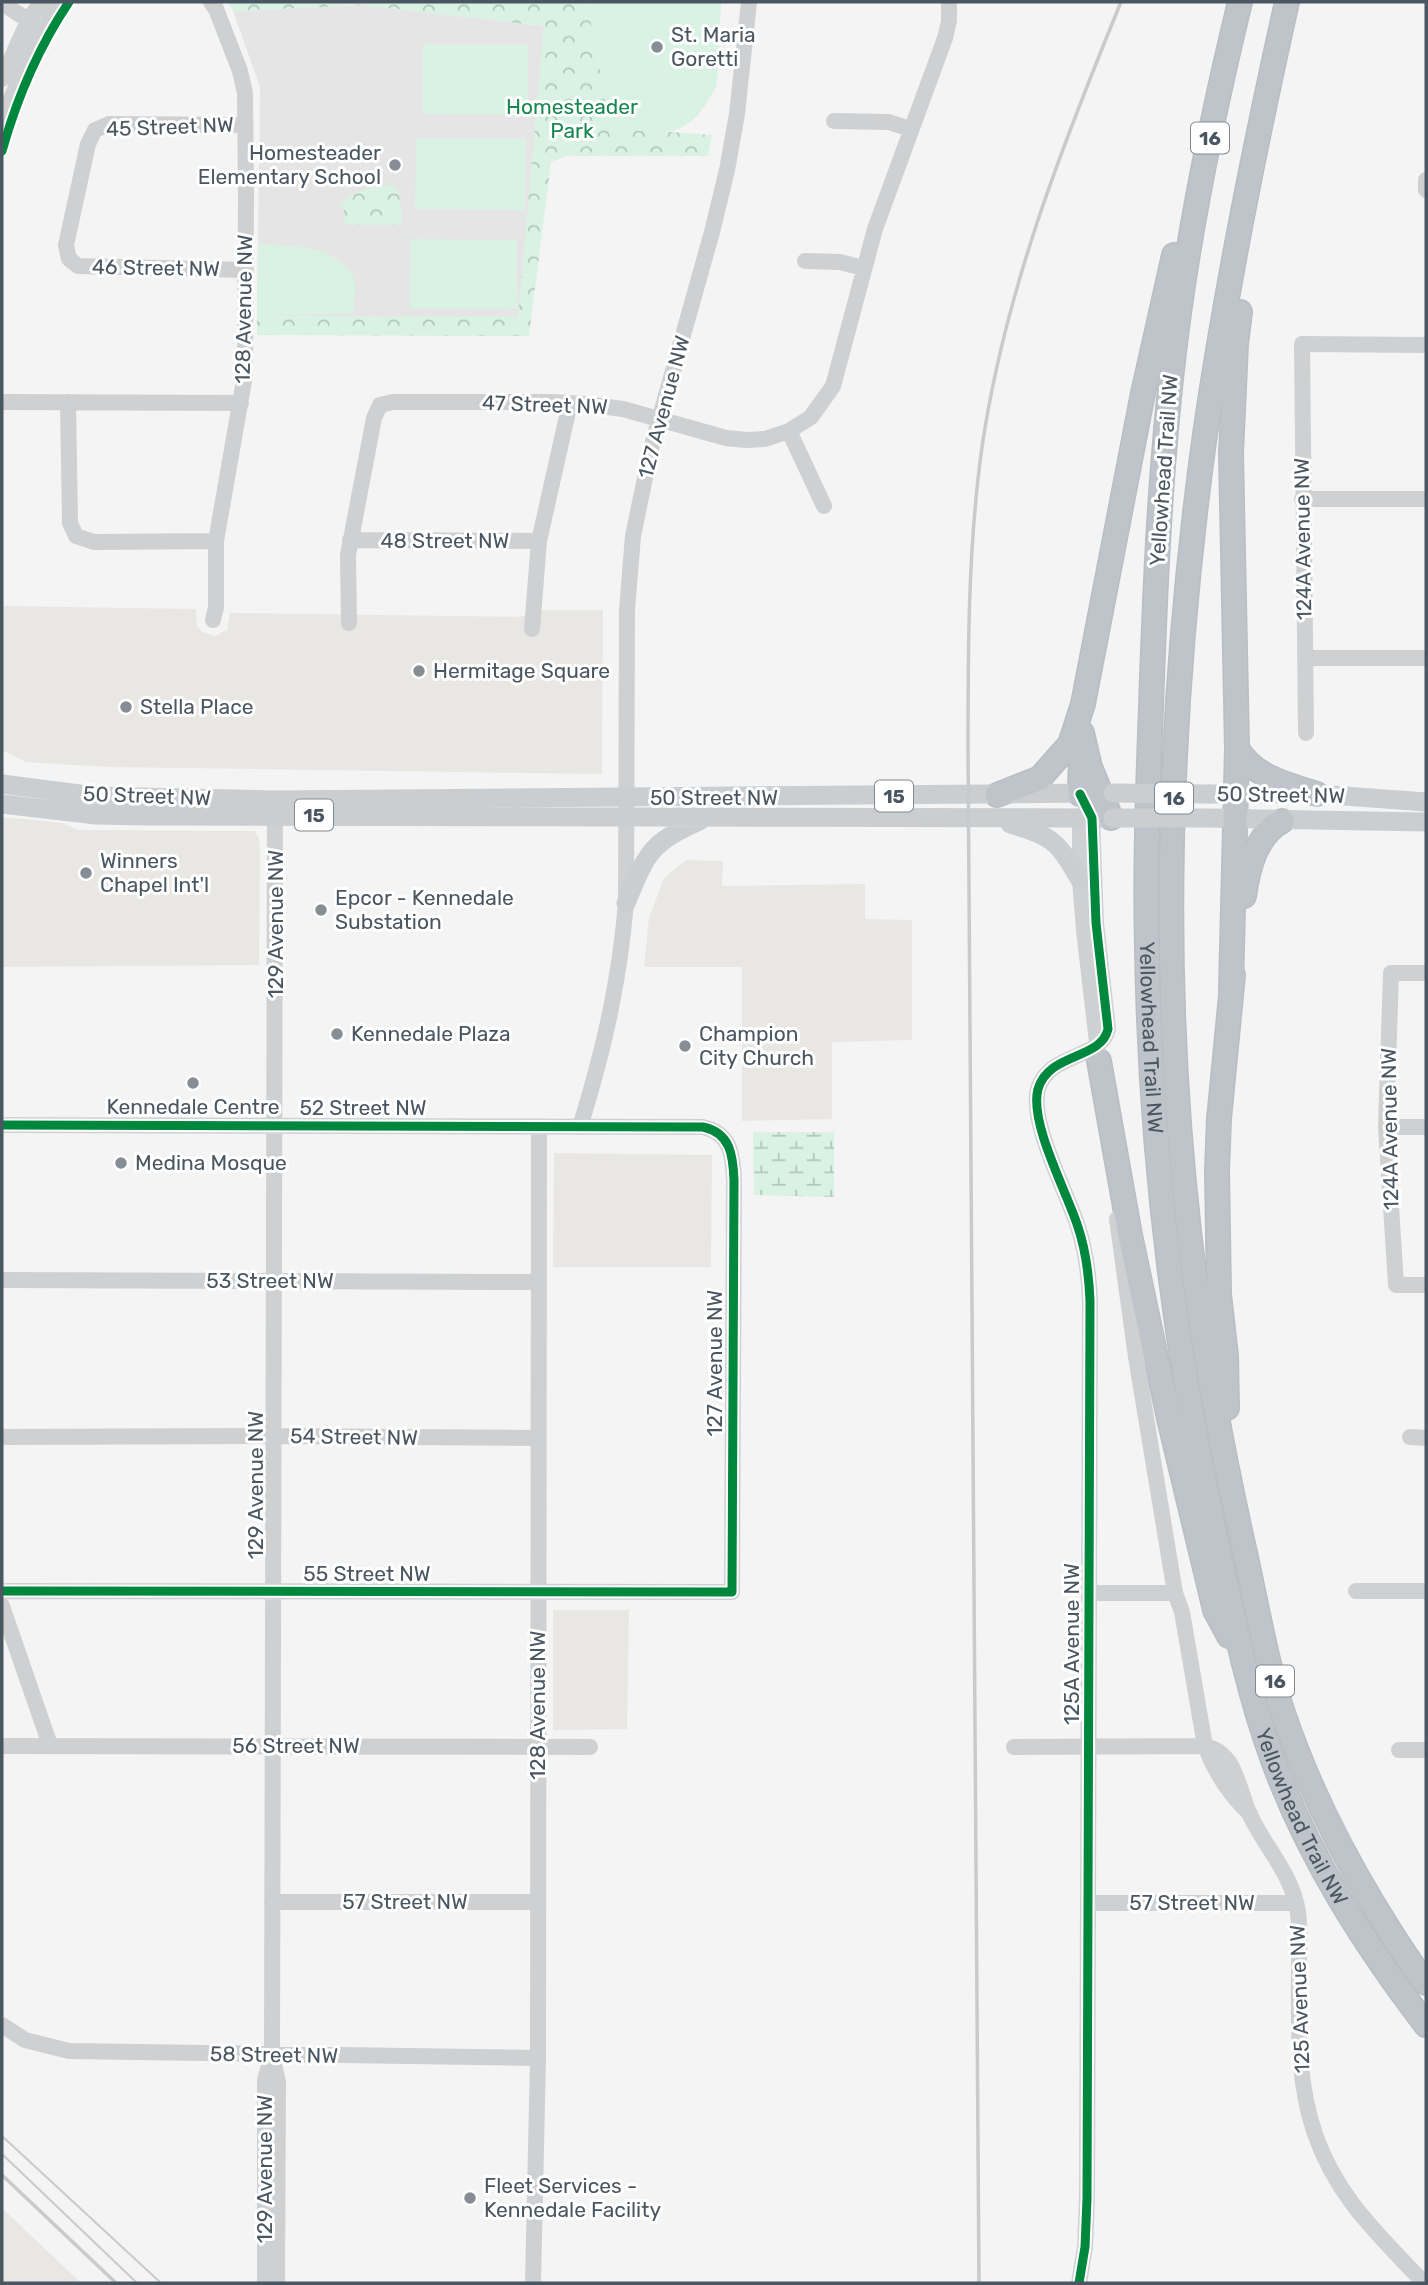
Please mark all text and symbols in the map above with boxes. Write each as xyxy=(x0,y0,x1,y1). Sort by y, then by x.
place label: St. Maria Goretti xyxy=(671,22,756,71)
marker: St. Maria Goretti xyxy=(649,39,665,55)
park label: Homesteader Park xyxy=(506,94,638,143)
street label: 45 Street NW xyxy=(106,112,234,141)
road number: 16 xyxy=(1191,122,1229,154)
place label: Homesteader Elementary School xyxy=(198,140,381,189)
marker: Homesteader Elementary School xyxy=(387,157,403,173)
street label: 128 Avenue NW xyxy=(230,234,257,384)
street label: 46 Street NW xyxy=(92,254,220,281)
street label: 127 Avenue NW xyxy=(632,333,695,481)
street label: Yellowhead Trail NW xyxy=(1144,373,1183,567)
street label: 47 Street NW xyxy=(482,390,608,419)
street label: 124A Avenue NW xyxy=(1289,458,1316,620)
street label: 48 Street NW xyxy=(381,528,509,553)
place label: Hermitage Square xyxy=(433,658,610,683)
marker: Hermitage Square xyxy=(411,663,427,679)
place label: Stella Place xyxy=(140,694,254,719)
marker: Stella Place xyxy=(118,699,134,715)
road number: 15 xyxy=(875,780,913,811)
street label: 50 Street NW xyxy=(83,781,212,810)
street label: 50 Street NW xyxy=(1217,781,1345,808)
road number: 16 xyxy=(1155,782,1193,814)
street label: 50 Street NW xyxy=(650,785,778,810)
road number: 15 xyxy=(295,800,333,830)
place label: Winners Chapel Int'l xyxy=(100,848,209,897)
street label: 129 Avenue NW xyxy=(263,850,288,998)
marker: Winners Chapel Int'l xyxy=(78,865,94,881)
place label: Epcor - Kennedale Substation xyxy=(335,885,514,934)
marker: Epcor - Kennedale Substation xyxy=(313,902,329,918)
street label: Yellowhead Trail NW xyxy=(1135,941,1169,1135)
place label: Kennedale Plaza xyxy=(351,1021,511,1046)
place label: Champion City Church xyxy=(699,1021,814,1070)
marker: Kennedale Plaza xyxy=(329,1026,345,1042)
marker: Champion City Church xyxy=(677,1038,693,1054)
street label: 124A Avenue NW xyxy=(1376,1048,1403,1210)
marker: Kennedale Centre xyxy=(185,1075,201,1091)
place label: Kennedale Centre xyxy=(106,1094,280,1119)
street label: 52 Street NW xyxy=(299,1095,427,1120)
place label: Medina Mosque xyxy=(135,1150,287,1175)
marker: Medina Mosque xyxy=(113,1155,129,1171)
street label: 53 Street NW xyxy=(206,1268,334,1293)
street label: 127 Avenue NW xyxy=(702,1290,727,1436)
street label: 129 Avenue NW xyxy=(243,1411,268,1559)
street label: 54 Street NW xyxy=(290,1423,418,1450)
street label: 55 Street NW xyxy=(303,1561,431,1586)
street label: 125A Avenue NW xyxy=(1059,1563,1084,1725)
street label: 128 Avenue NW xyxy=(525,1630,550,1780)
road number: 16 xyxy=(1256,1666,1294,1696)
street label: Yellowhead Trail NW xyxy=(1251,1725,1354,1909)
street label: 56 Street NW xyxy=(232,1733,360,1758)
street label: 57 Street NW xyxy=(342,1889,468,1914)
street label: 57 Street NW xyxy=(1129,1890,1255,1915)
street label: 125 Avenue NW xyxy=(1284,1924,1315,2074)
street label: 58 Street NW xyxy=(210,2041,338,2068)
street label: 129 Avenue NW xyxy=(252,2095,277,2243)
place label: Fleet Services - Kennedale Facility xyxy=(484,2173,661,2222)
marker: Fleet Services - Kennedale Facility xyxy=(462,2190,478,2206)

